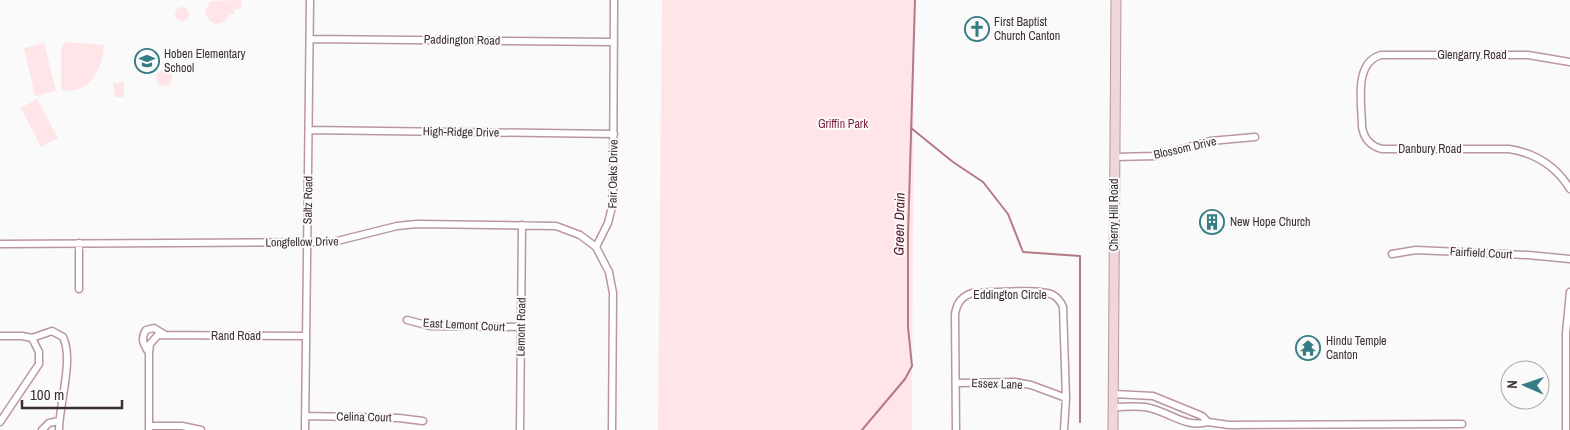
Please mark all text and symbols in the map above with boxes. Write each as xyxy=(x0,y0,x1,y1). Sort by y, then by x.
place label: First Baptist Church Canton xyxy=(994,14,1060,44)
church icon: First Baptist Church Canton xyxy=(964,16,990,42)
street label: Paddington Road xyxy=(424,31,500,49)
place label: Hoben Elementary School xyxy=(164,46,246,76)
street label: Glengarry Road xyxy=(1437,47,1507,63)
school or university icon: Hoben Elementary School xyxy=(134,48,160,74)
park label: Griffin Park xyxy=(818,116,868,132)
street label: High-Ridge Drive xyxy=(423,123,499,141)
street label: Blossom Drive xyxy=(1152,133,1218,163)
street label: Fair Oaks Drive xyxy=(604,139,622,209)
street label: Danbury Road xyxy=(1398,141,1462,157)
street label: Saltz Road xyxy=(300,176,316,224)
street label: Cherry Hill Road xyxy=(1106,179,1122,251)
water label: Green Drain xyxy=(889,192,909,256)
building icon: New Hope Church xyxy=(1199,209,1225,235)
place label: New Hope Church xyxy=(1230,214,1310,230)
street label: Longfellow Drive xyxy=(265,233,339,251)
street label: Fairfield Court xyxy=(1449,243,1513,263)
street label: Eddington Circle xyxy=(973,287,1047,303)
street label: Lemont Road xyxy=(512,297,530,357)
street label: East Lemont Court xyxy=(423,315,506,335)
street label: Rand Road xyxy=(211,328,261,344)
place label: Hindu Temple Canton xyxy=(1326,333,1387,363)
temple icon: Hindu Temple Canton xyxy=(1295,335,1321,361)
north arrow xyxy=(1500,360,1550,410)
street label: Essex Lane xyxy=(971,375,1023,393)
scale bar xyxy=(22,378,122,410)
text: N xyxy=(1503,380,1521,389)
text: 100 m xyxy=(30,384,64,405)
street label: Celina Court xyxy=(336,409,392,425)

